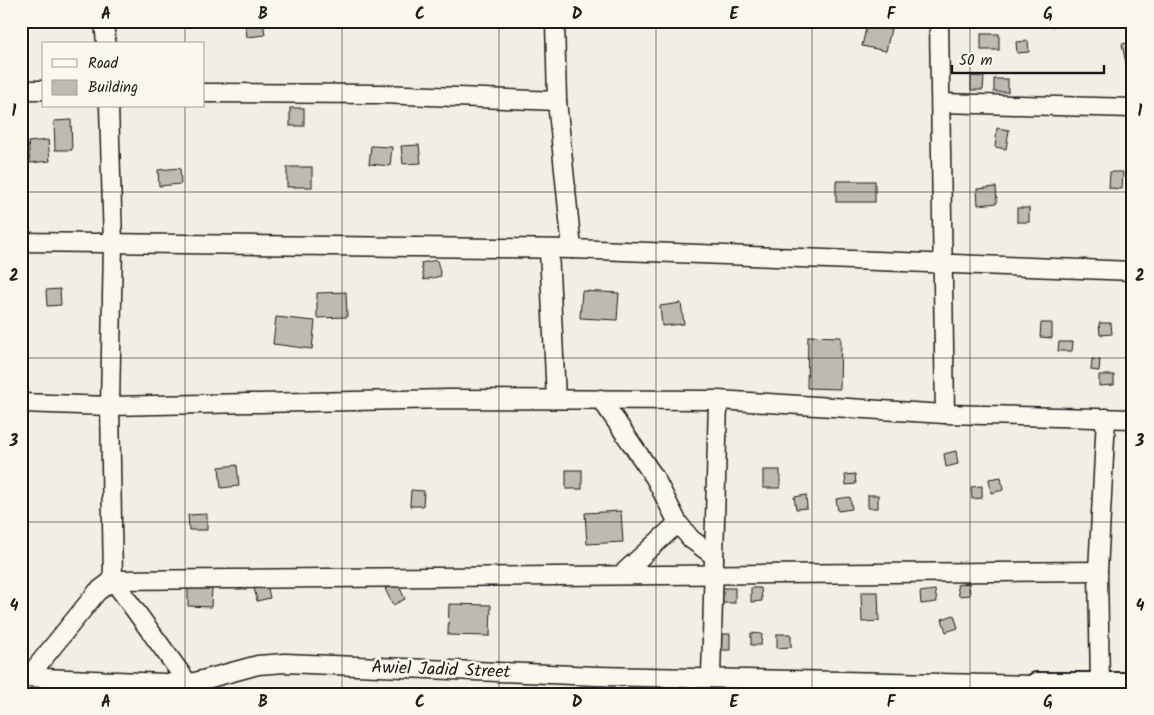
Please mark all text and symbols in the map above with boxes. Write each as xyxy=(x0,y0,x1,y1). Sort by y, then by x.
text: A xyxy=(101,2,111,27)
text: B xyxy=(258,2,268,27)
text: C xyxy=(415,2,425,27)
text: D xyxy=(572,2,583,27)
text: E xyxy=(730,2,740,27)
text: F xyxy=(887,2,897,27)
text: G xyxy=(1043,2,1053,27)
legend xyxy=(42,42,205,108)
scale bar xyxy=(952,42,1104,74)
text: 50 m xyxy=(959,49,993,73)
text: Road xyxy=(88,52,119,76)
text: Building xyxy=(88,76,138,100)
text: 1 xyxy=(12,99,17,124)
text: 1 xyxy=(1138,99,1143,124)
text: 2 xyxy=(9,264,19,289)
text: 2 xyxy=(1135,264,1145,289)
text: 3 xyxy=(9,429,19,454)
text: 3 xyxy=(1135,429,1145,454)
text: 4 xyxy=(10,594,19,619)
text: 4 xyxy=(1136,594,1145,619)
street label: Awiel Jadid Street xyxy=(371,654,512,687)
text: A xyxy=(101,690,111,715)
text: B xyxy=(258,690,268,715)
text: C xyxy=(415,690,425,715)
text: D xyxy=(572,690,583,715)
text: E xyxy=(730,690,740,715)
text: F xyxy=(887,690,897,715)
text: G xyxy=(1043,690,1053,715)

